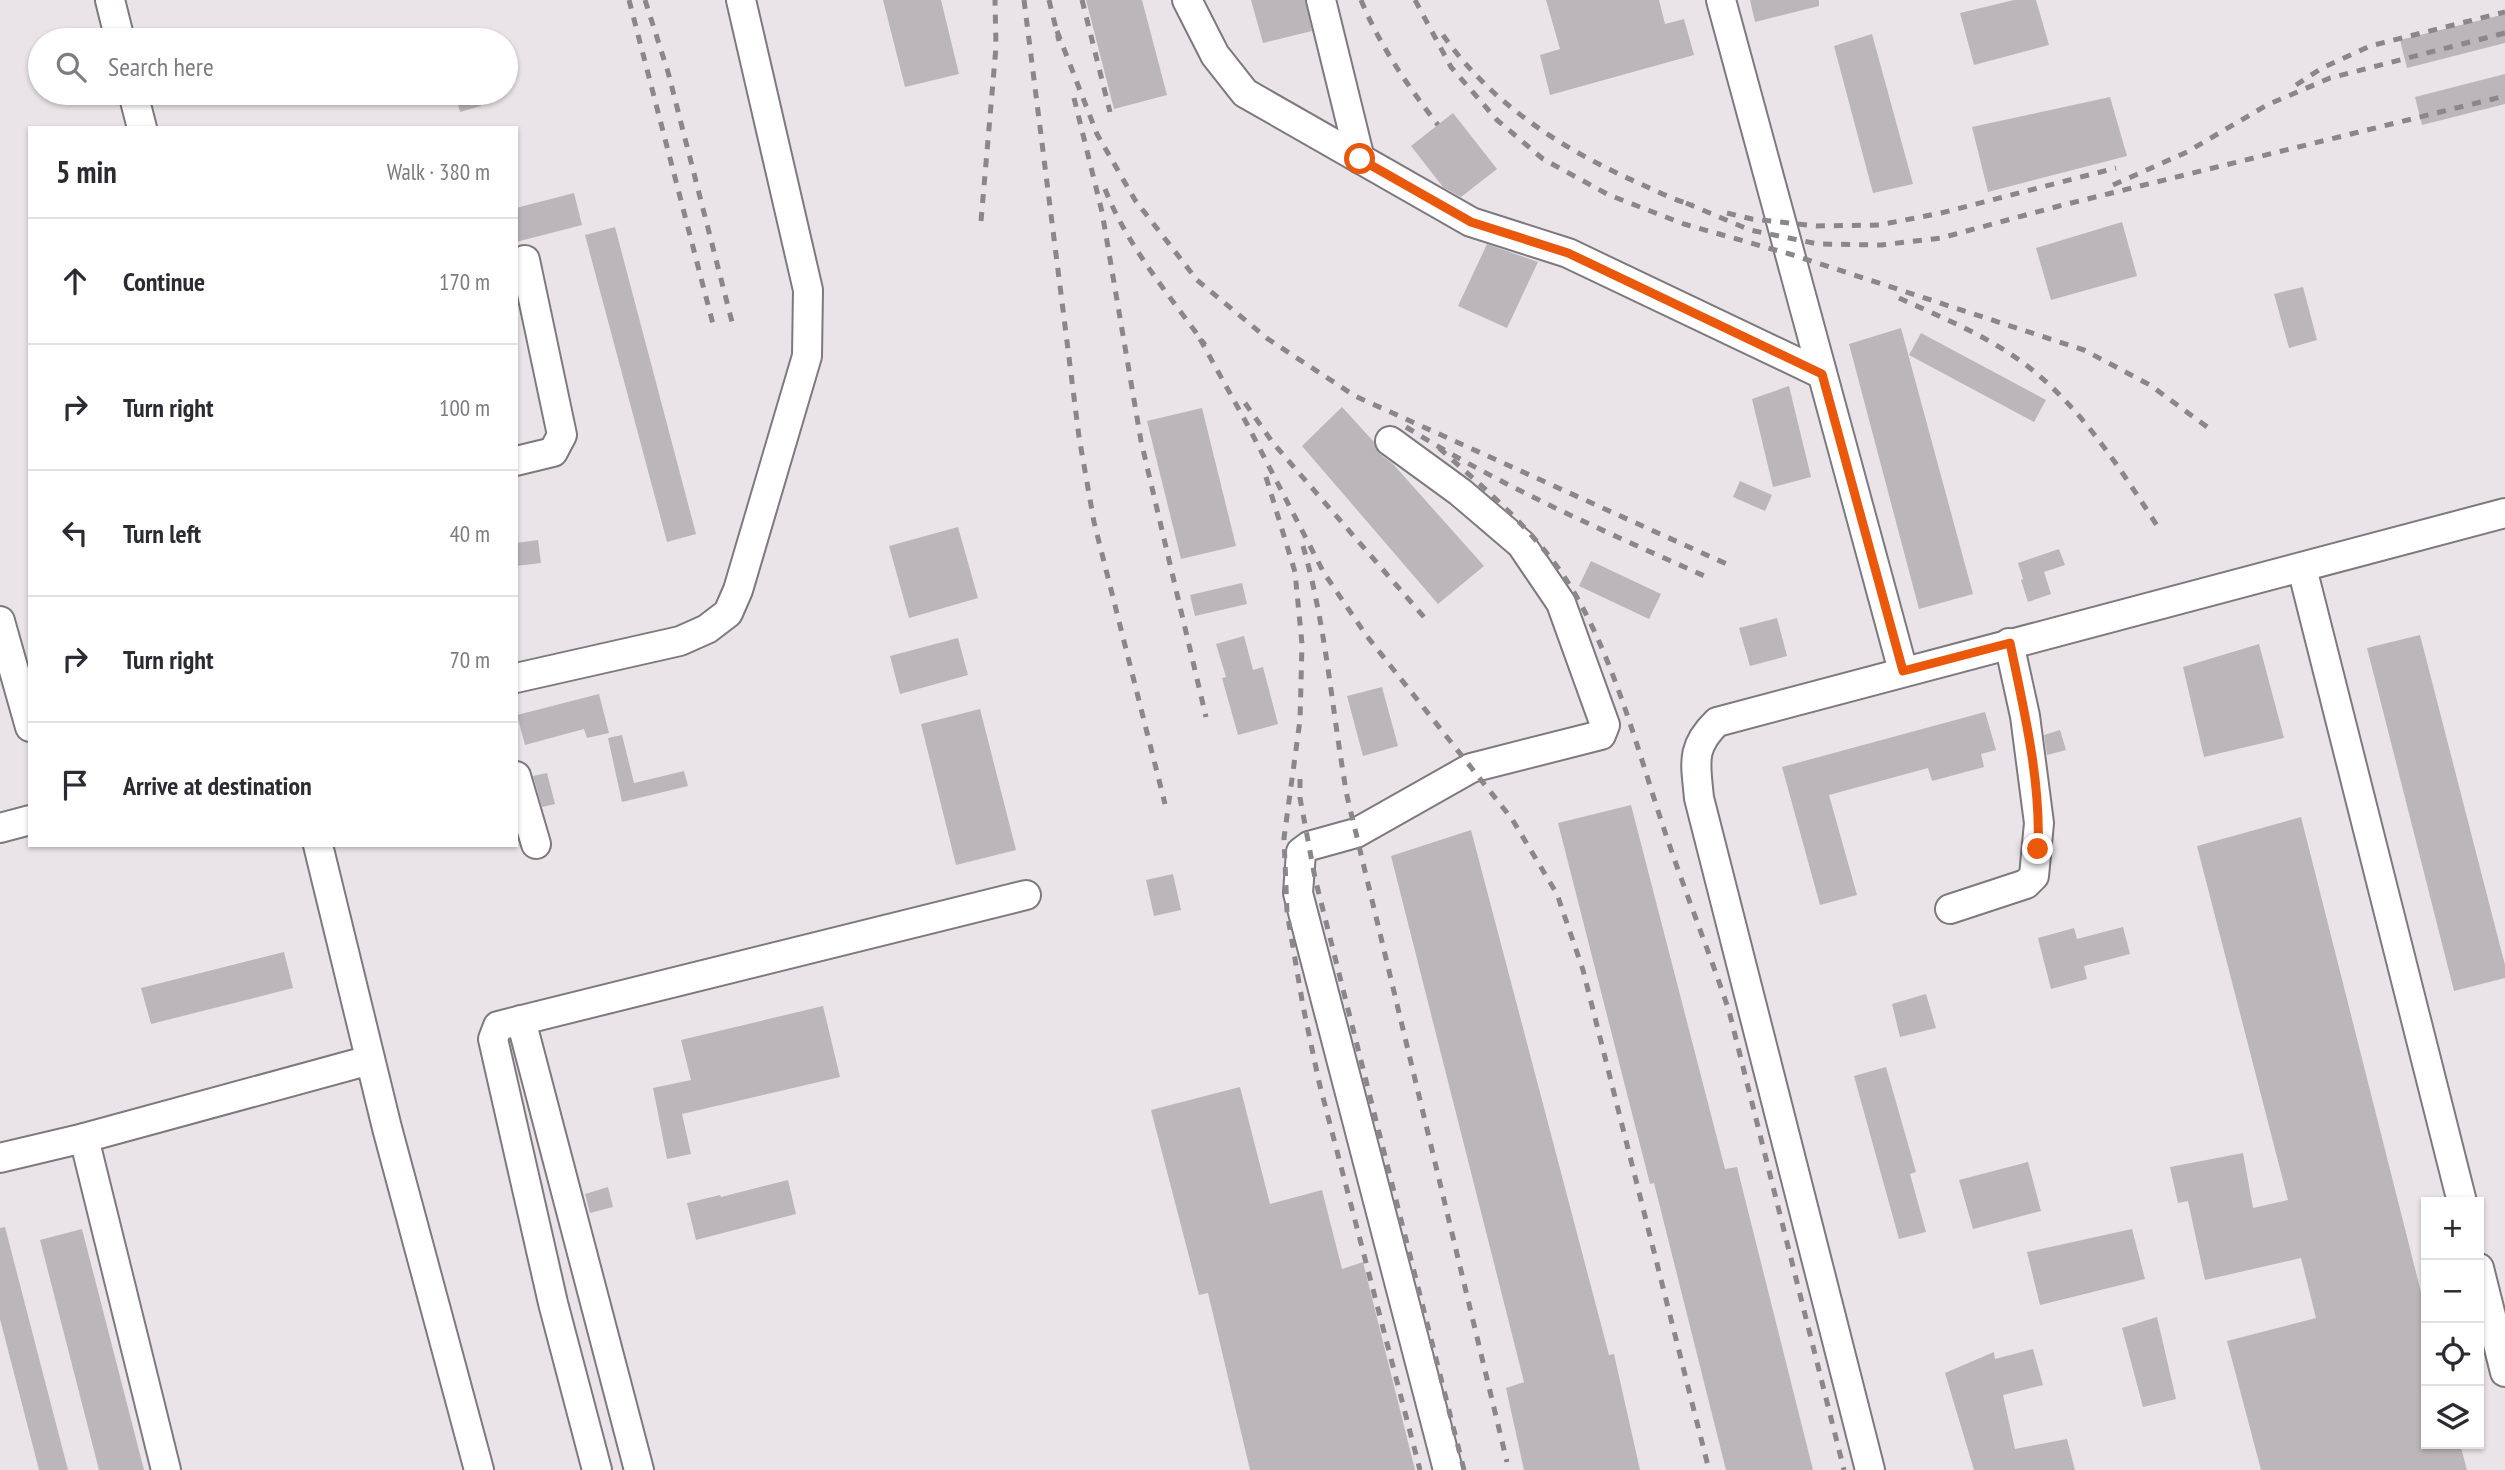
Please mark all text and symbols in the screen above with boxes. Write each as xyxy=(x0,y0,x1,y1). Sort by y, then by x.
search box xyxy=(28,28,518,105)
icon: search xyxy=(52,48,90,86)
text: Search here xyxy=(108,50,214,83)
route start xyxy=(1344,143,1375,174)
text: 5 min xyxy=(56,152,117,191)
text: Walk · 380 m xyxy=(387,157,490,186)
icon: ahead xyxy=(56,262,94,300)
text: Continue xyxy=(123,265,205,298)
text: 170 m xyxy=(439,267,490,296)
icon: right xyxy=(56,388,94,426)
text: Turn right xyxy=(123,391,214,424)
text: 100 m xyxy=(439,393,490,422)
icon: left xyxy=(56,514,94,552)
text: Turn left xyxy=(123,517,201,550)
text: 40 m xyxy=(449,519,490,548)
icon: right xyxy=(56,640,94,678)
text: Turn right xyxy=(123,643,214,676)
text: 70 m xyxy=(449,645,490,674)
icon: arrive xyxy=(56,766,94,804)
text: Arrive at destination xyxy=(123,769,312,802)
route end xyxy=(2022,833,2053,864)
map controls xyxy=(2421,1197,2484,1449)
button: + xyxy=(2421,1197,2484,1260)
button: − xyxy=(2421,1260,2484,1323)
button: locate xyxy=(2421,1323,2484,1386)
button: layers xyxy=(2421,1386,2484,1449)

